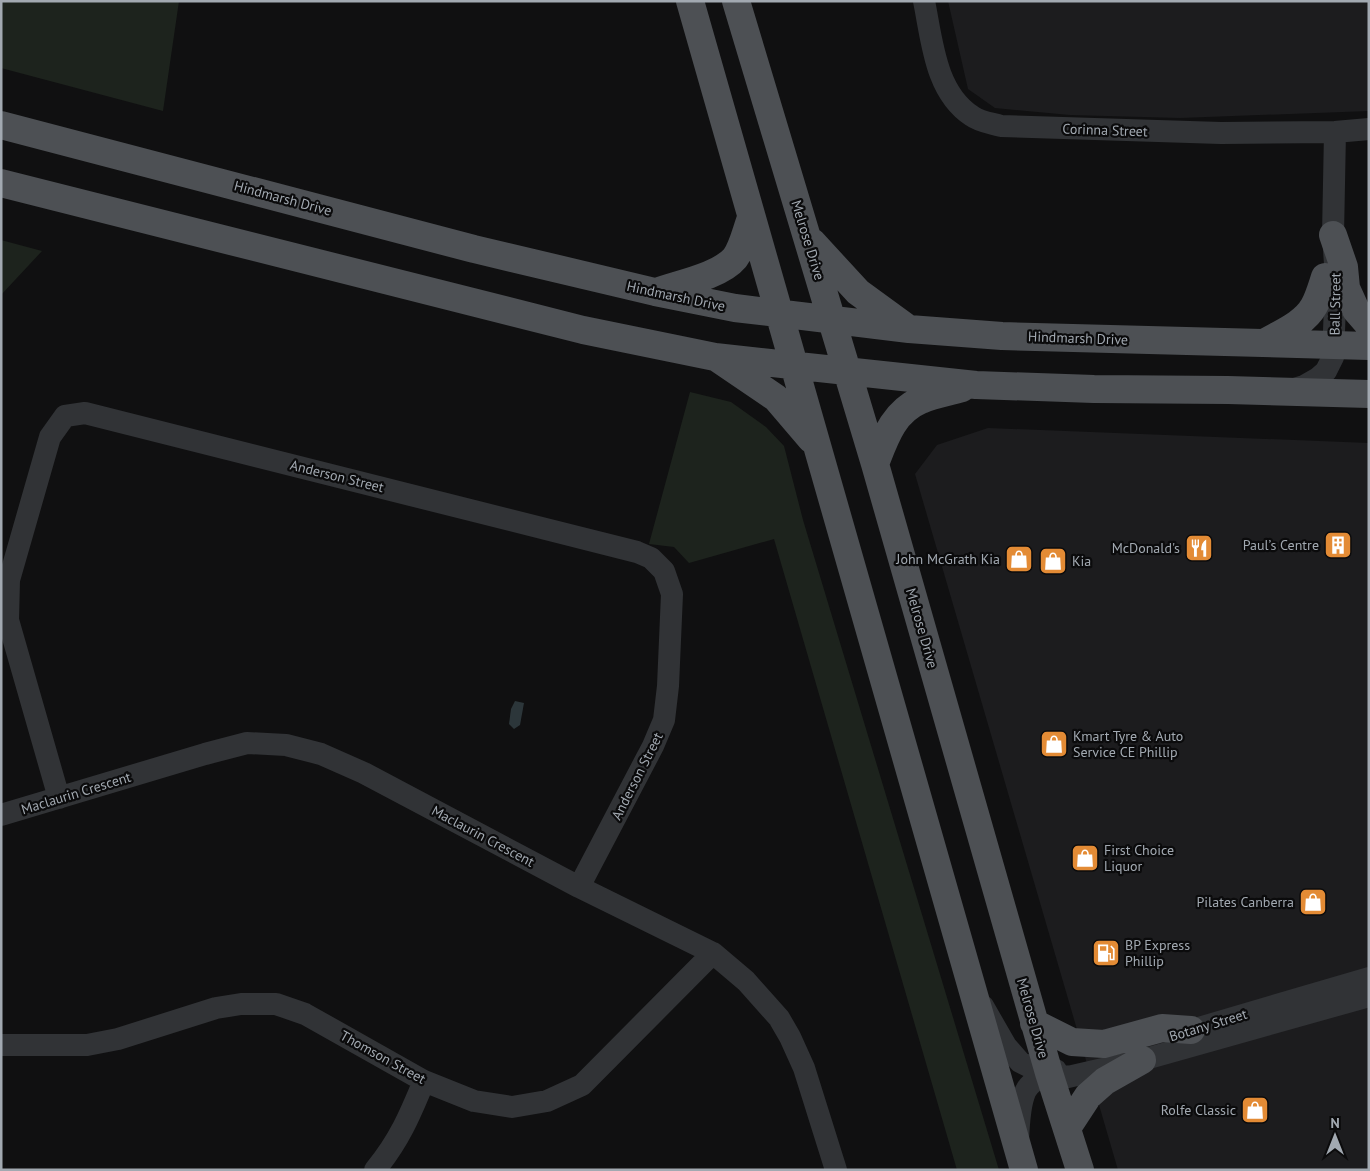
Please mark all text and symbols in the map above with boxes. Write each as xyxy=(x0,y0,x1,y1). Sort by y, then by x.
street label: Corinna Street xyxy=(1062,120,1148,140)
street label: Hindmarsh Drive xyxy=(232,176,334,220)
street label: Melrose Drive xyxy=(787,198,829,282)
street label: Ball Street xyxy=(1325,272,1345,336)
street label: Hindmarsh Drive xyxy=(625,277,727,315)
street label: Hindmarsh Drive xyxy=(1028,327,1128,349)
street label: Anderson Street xyxy=(288,456,386,496)
building icon: Paul’s Centre xyxy=(1323,530,1353,560)
restaurant icon: McDonald's xyxy=(1184,533,1214,563)
place label: Paul’s Centre xyxy=(1243,536,1319,554)
place label: McDonald's xyxy=(1112,539,1180,557)
shop icon: John McGrath Kia xyxy=(1004,544,1034,574)
shop icon: Kia xyxy=(1038,546,1068,576)
place label: John McGrath Kia xyxy=(895,550,1000,568)
place label: Kia xyxy=(1072,552,1091,570)
street label: Melrose Drive xyxy=(902,586,942,670)
place label: Kmart Tyre & Auto Service CE Phillip xyxy=(1073,727,1183,761)
street label: Anderson Street xyxy=(607,729,667,823)
shop icon: Kmart Tyre & Auto Service CE Phillip xyxy=(1039,729,1069,759)
street label: Maclaurin Crescent xyxy=(19,768,133,818)
street label: Maclaurin Crescent xyxy=(429,801,538,871)
place label: First Choice Liquor xyxy=(1104,841,1174,875)
shop icon: First Choice Liquor xyxy=(1070,843,1100,873)
shop icon: Pilates Canberra xyxy=(1298,887,1328,917)
place label: Pilates Canberra xyxy=(1197,893,1294,911)
place label: BP Express Phillip xyxy=(1125,936,1190,970)
fuel station icon: BP Express Phillip xyxy=(1091,938,1121,968)
street label: Melrose Drive xyxy=(1013,976,1053,1060)
street label: Botany Street xyxy=(1167,1005,1249,1045)
street label: Thomson Street xyxy=(337,1026,429,1088)
shop icon: Rolfe Classic xyxy=(1240,1095,1270,1125)
place label: Rolfe Classic xyxy=(1161,1101,1236,1119)
north arrow xyxy=(1310,1111,1360,1161)
text: N xyxy=(1330,1114,1340,1132)

